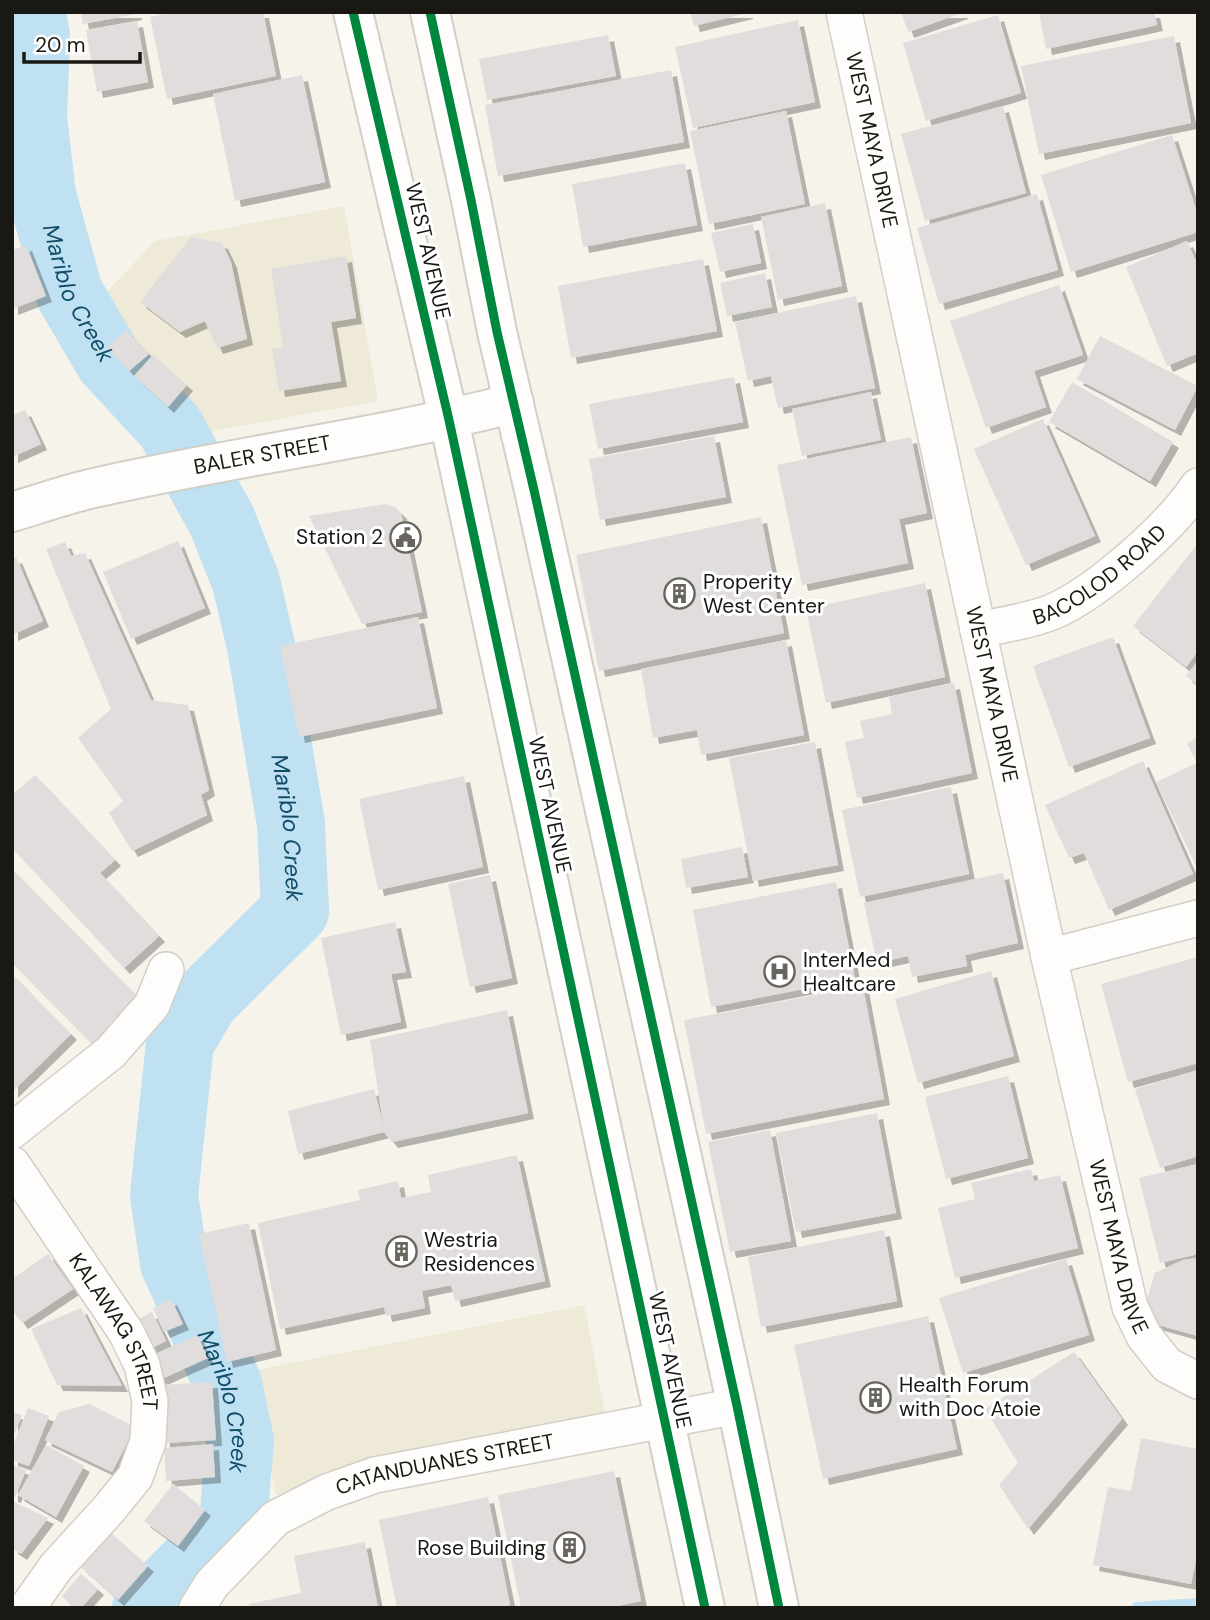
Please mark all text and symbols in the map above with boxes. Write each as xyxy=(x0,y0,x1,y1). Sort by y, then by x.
scale bar xyxy=(24,21,140,65)
text: 20 m xyxy=(35,31,86,59)
street label: WEST MAYA DRIVE xyxy=(839,49,904,231)
street label: WEST AVENUE xyxy=(399,180,457,322)
water label: Mariblo Creek xyxy=(36,221,121,368)
street label: BALER STREET xyxy=(191,428,333,481)
street label: BACOLOD ROAD xyxy=(1029,518,1172,632)
public building icon: Station 2 xyxy=(389,520,423,554)
place label: Station 2 xyxy=(296,523,383,551)
place label: Properity West Center xyxy=(703,568,825,620)
building icon: Properity West Center xyxy=(663,577,697,611)
street label: WEST MAYA DRIVE xyxy=(959,603,1025,785)
street label: WEST AVENUE xyxy=(522,734,578,876)
water label: Mariblo Creek xyxy=(264,752,310,903)
place label: InterMed Healtcare xyxy=(803,946,896,998)
hospital icon: InterMed Healtcare xyxy=(763,955,797,989)
street label: WEST MAYA DRIVE xyxy=(1082,1157,1155,1339)
place label: Westria Residences xyxy=(424,1226,535,1278)
building icon: Westria Residences xyxy=(384,1235,418,1269)
street label: KALAWAG STREET xyxy=(62,1248,164,1411)
street label: WEST AVENUE xyxy=(642,1289,698,1431)
water label: Mariblo Creek xyxy=(191,1325,255,1474)
place label: Health Forum with Doc Atoie xyxy=(899,1371,1041,1423)
building icon: Health Forum with Doc Atoie xyxy=(859,1380,893,1414)
street label: CATANDUANES STREET xyxy=(332,1427,557,1502)
building icon: Rose Building xyxy=(552,1531,586,1565)
place label: Rose Building xyxy=(417,1534,546,1562)

